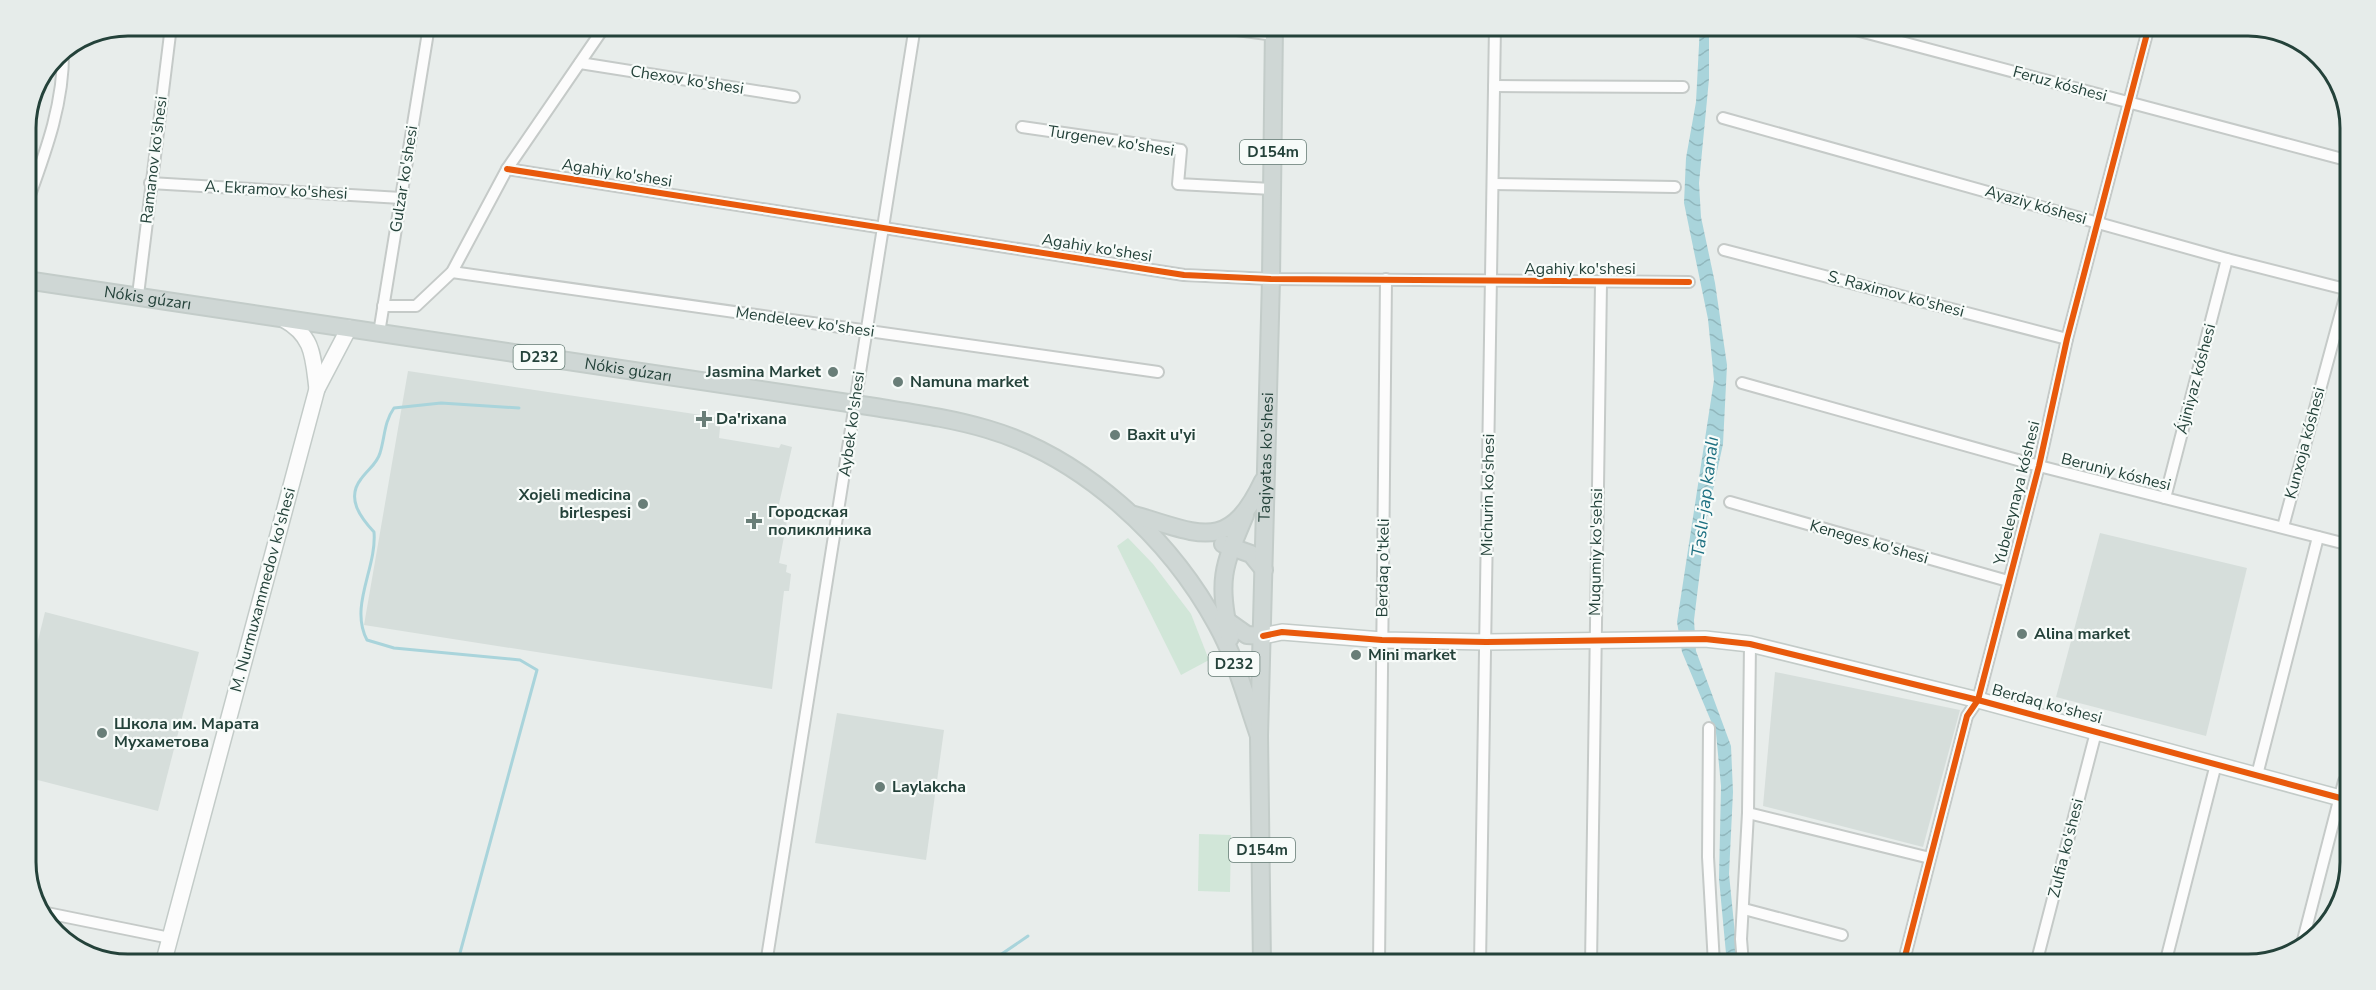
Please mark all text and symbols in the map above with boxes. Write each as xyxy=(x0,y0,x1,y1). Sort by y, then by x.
street label: Chexov ko'shesi xyxy=(629,60,745,100)
street label: Feruz kóshesi xyxy=(2010,61,2110,107)
street label: Ramanov ko'shesi xyxy=(135,95,173,225)
street label: Turgenev ko'shesi xyxy=(1046,120,1176,162)
street label: Gulzar ko'shesi xyxy=(385,124,423,234)
road number: D154m xyxy=(1240,140,1306,164)
street label: Agahiy ko'shesi xyxy=(560,153,674,193)
street label: A. Ekramov ko'shesi xyxy=(204,175,348,205)
street label: Ayaziy kóshesi xyxy=(1983,180,2089,230)
street label: Agahiy ko'shesi xyxy=(1040,228,1154,268)
street label: Agahiy ko'shesi xyxy=(1524,258,1636,280)
street label: S. Raximov ko'shesi xyxy=(1825,265,1967,323)
street label: Nókis gúzarı xyxy=(103,281,193,316)
street label: Mendeleev ko'shesi xyxy=(734,301,876,343)
street label: Ájiniyaz kóshesi xyxy=(2171,321,2221,437)
road number: D232 xyxy=(514,345,564,369)
street label: Nókis gúzarı xyxy=(583,353,673,387)
place label: Jasmina Market xyxy=(705,361,822,383)
marker: Jasmina Market xyxy=(826,365,840,379)
street label: Aybek ko'shesi xyxy=(834,370,870,478)
place label: Namuna market xyxy=(910,371,1030,393)
marker: Namuna market xyxy=(891,375,905,389)
street label: Kunxoja kóshesi xyxy=(2280,385,2330,501)
street label: Taqiyatas ko'shesi xyxy=(1254,392,1279,522)
place label: Da'rixana xyxy=(716,408,787,430)
marker: Da'rixana xyxy=(697,412,711,426)
street label: Yubeleynaya kóshesi xyxy=(1988,419,2046,568)
place label: Baxit u'yi xyxy=(1127,424,1196,446)
marker: Baxit u'yi xyxy=(1108,428,1122,442)
street label: Michurin ko'shesi xyxy=(1476,434,1500,556)
water label: Taslı-jap kanalı xyxy=(1686,435,1724,559)
street label: Beruniy kóshesi xyxy=(2059,448,2173,496)
place label: Xojeli medicina birlespesi xyxy=(518,484,631,524)
street label: M. Nurmuxammedov ko'shesi xyxy=(225,485,301,695)
street label: Muqumiy ko'sehsi xyxy=(1584,488,1608,616)
marker: Xojeli medicina birlespesi xyxy=(636,497,650,511)
place label: Городская поликлиника xyxy=(768,501,872,541)
marker: Городская поликлиника xyxy=(745,512,763,530)
street label: Keneges ko'shesi xyxy=(1807,515,1931,569)
street label: Berdaq o'tkeli xyxy=(1371,518,1395,618)
place label: Alina market xyxy=(2034,623,2131,645)
marker: Alina market xyxy=(2015,627,2029,641)
place label: Mini market xyxy=(1368,644,1457,666)
marker: Mini market xyxy=(1349,648,1363,662)
road number: D232 xyxy=(1208,652,1260,676)
street label: Berdaq ko'shesi xyxy=(1990,679,2104,729)
place label: Школа им. Марата Мухаметова xyxy=(114,713,259,753)
marker: Школа им. Марата Мухаметова xyxy=(95,726,109,740)
place label: Laylakcha xyxy=(892,776,966,798)
marker: Laylakcha xyxy=(873,780,887,794)
street label: Zulfia ko'shesi xyxy=(2043,796,2089,900)
road number: D154m xyxy=(1229,838,1295,862)

